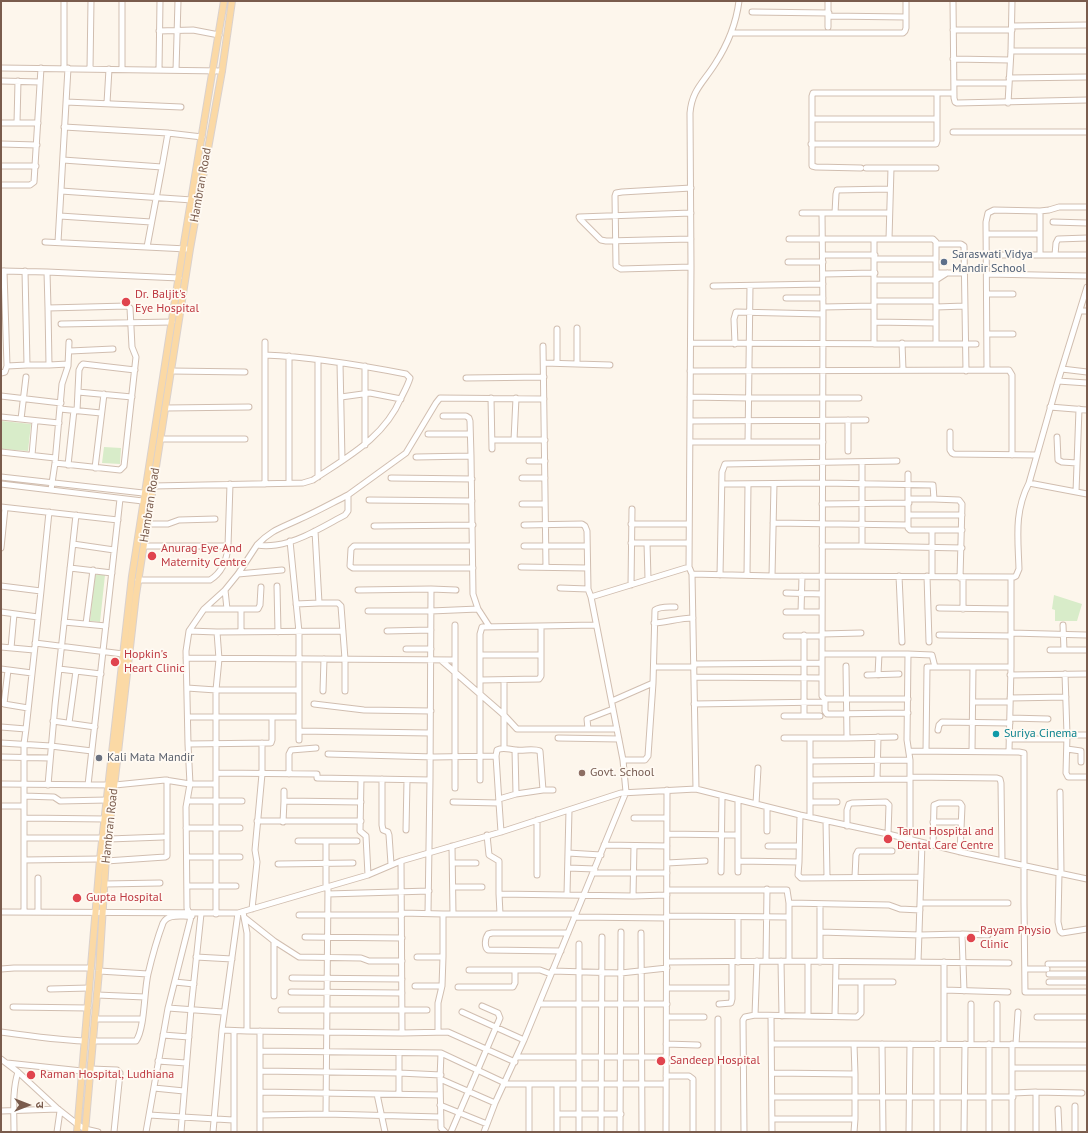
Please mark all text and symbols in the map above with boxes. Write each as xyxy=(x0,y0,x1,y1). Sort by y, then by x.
street label: Hambran Road xyxy=(187,147,215,223)
place label: Saraswati Vidya Mandir School xyxy=(952,248,1033,276)
marker: Saraswati Vidya Mandir School xyxy=(939,257,949,267)
place label: Dr. Baljit's Eye Hospital xyxy=(135,288,199,316)
marker: Dr. Baljit's Eye Hospital xyxy=(120,296,132,308)
street label: Hambran Road xyxy=(137,467,163,543)
place label: Anurag Eye And Maternity Centre xyxy=(161,542,247,570)
marker: Anurag Eye And Maternity Centre xyxy=(146,550,158,562)
place label: Hopkin's Heart Clinic xyxy=(124,648,185,676)
marker: Hopkin's Heart Clinic xyxy=(109,656,121,668)
place label: Suriya Cinema xyxy=(1004,727,1077,741)
marker: Suriya Cinema xyxy=(991,729,1001,739)
place label: Kali Mata Mandir xyxy=(107,751,194,765)
marker: Kali Mata Mandir xyxy=(94,753,104,763)
place label: Govt. School xyxy=(590,766,654,780)
marker: Govt. School xyxy=(577,768,587,778)
street label: Hambran Road xyxy=(99,788,121,864)
place label: Tarun Hospital and Dental Care Centre xyxy=(897,825,994,853)
marker: Tarun Hospital and Dental Care Centre xyxy=(882,833,894,845)
place label: Gupta Hospital xyxy=(86,891,162,905)
marker: Gupta Hospital xyxy=(71,892,83,904)
place label: Rayam Physio Clinic xyxy=(980,924,1051,952)
marker: Rayam Physio Clinic xyxy=(965,932,977,944)
place label: Sandeep Hospital xyxy=(670,1054,760,1068)
marker: Sandeep Hospital xyxy=(655,1055,667,1067)
place label: Raman Hospital, Ludhiana xyxy=(40,1068,174,1082)
marker: Raman Hospital, Ludhiana xyxy=(25,1069,37,1081)
north arrow xyxy=(8,1085,48,1125)
text: उ xyxy=(33,1102,47,1108)

